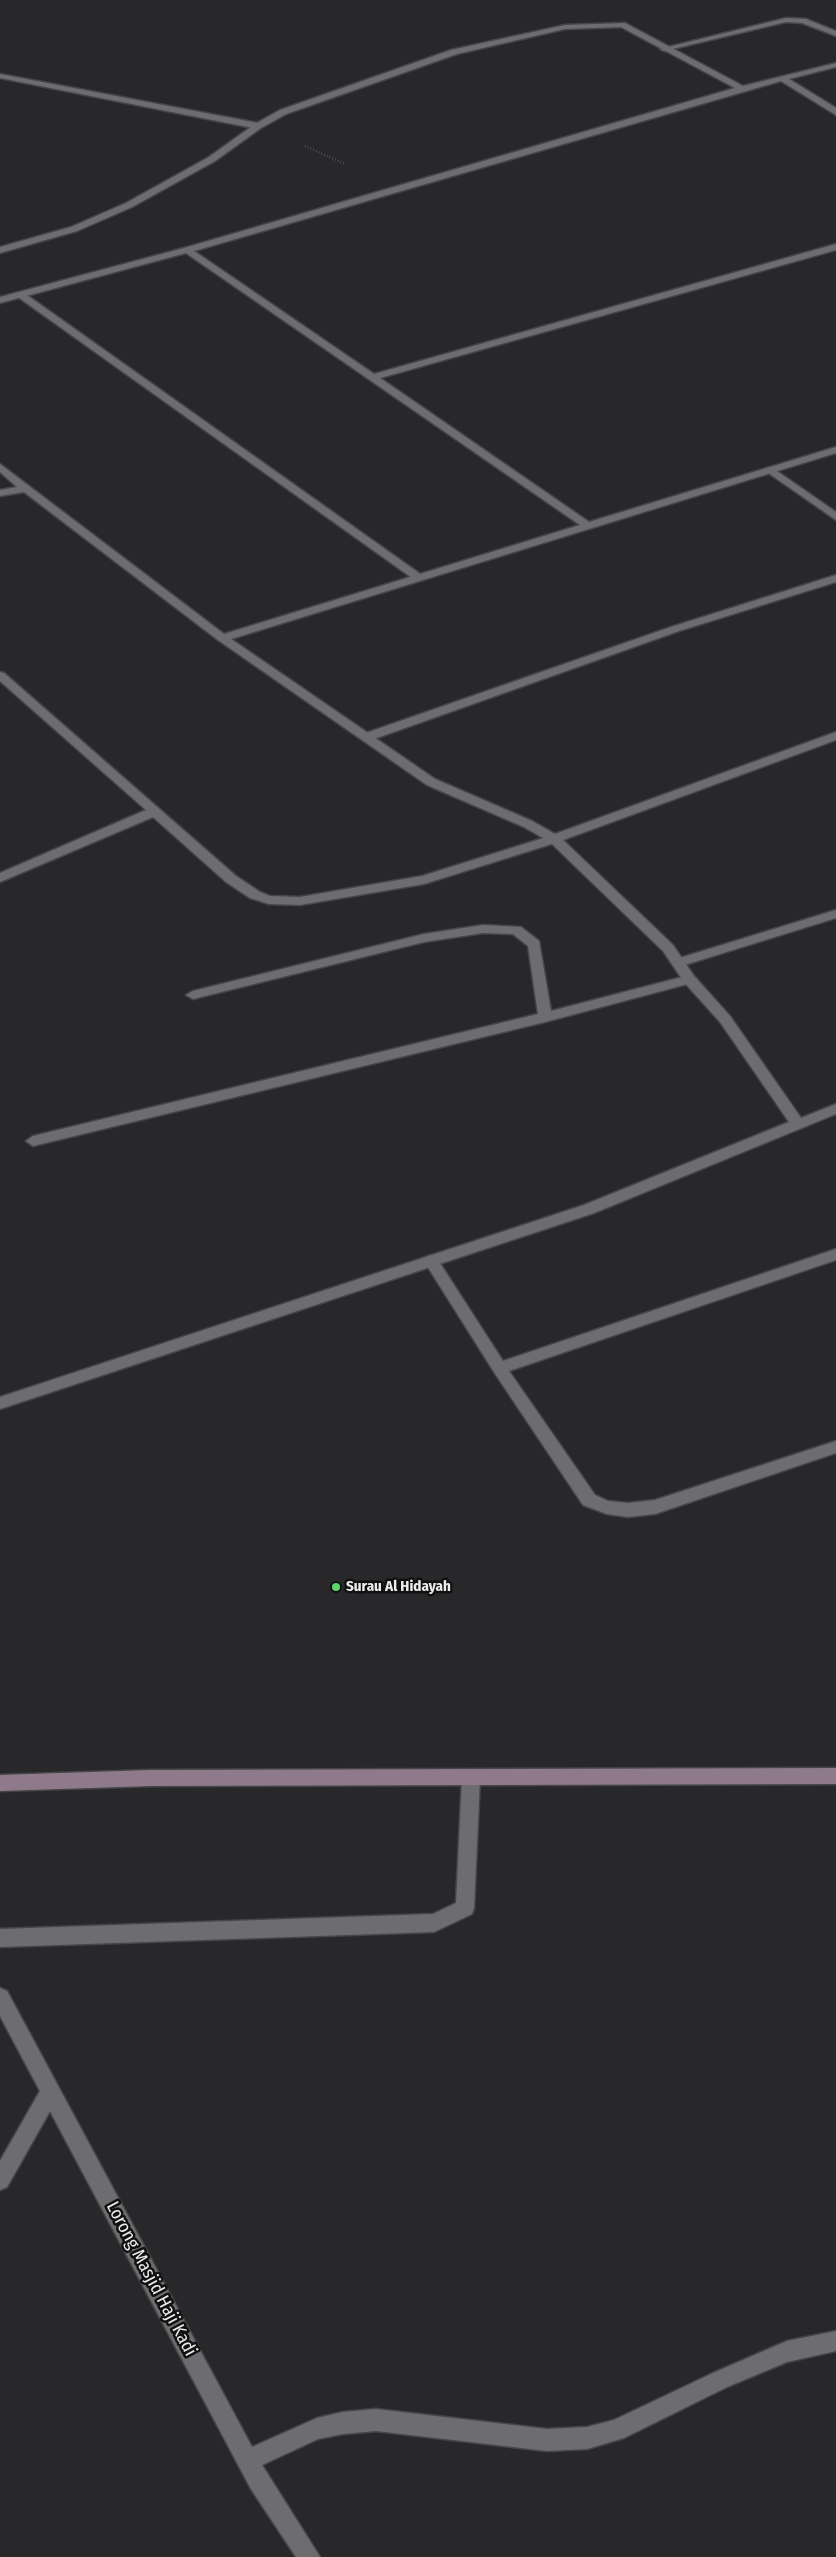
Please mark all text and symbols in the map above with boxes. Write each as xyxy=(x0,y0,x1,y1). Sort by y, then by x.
place label: Surau Al Hidayah xyxy=(346,1578,451,1596)
marker: Surau Al Hidayah xyxy=(330,1581,342,1593)
street label: Lorong Masjid Haji Kadi xyxy=(101,2198,201,2360)

